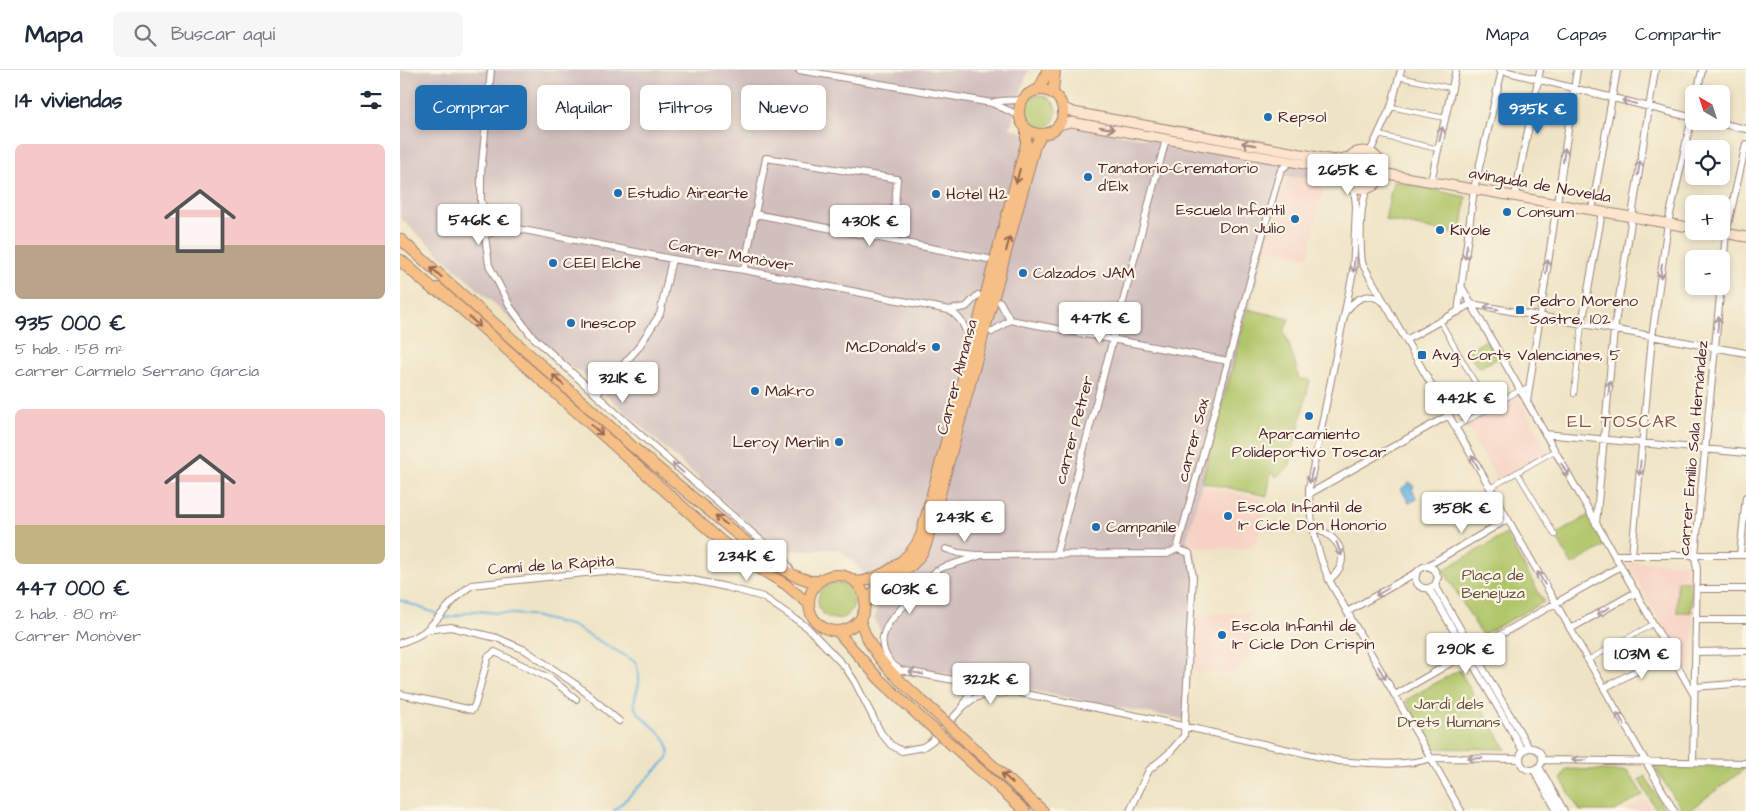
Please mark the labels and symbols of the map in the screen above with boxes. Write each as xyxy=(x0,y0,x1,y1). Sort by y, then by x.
north arrow xyxy=(1685,85,1730,130)
pin: 935K € xyxy=(1497,92,1579,135)
one-way arrow xyxy=(1622,97,1638,106)
place label: Repsol xyxy=(1278,106,1327,128)
marker: Repsol xyxy=(1262,111,1274,123)
one-way arrow xyxy=(1098,124,1114,134)
one-way arrow xyxy=(1437,126,1446,142)
one-way arrow xyxy=(1241,139,1257,149)
one-way arrow xyxy=(1559,148,1569,164)
pin: 265K € xyxy=(1307,154,1389,196)
place label: Tanatorio-Crematorio d'Elx xyxy=(1098,157,1258,197)
one-way arrow xyxy=(1634,161,1644,177)
street label: avinguda de Novelda xyxy=(1467,162,1613,209)
one-way arrow xyxy=(1012,168,1022,184)
marker: Tanatorio-Crematorio d'Elx xyxy=(1082,171,1094,183)
place label: Estudio Airearte xyxy=(628,182,749,204)
place label: Hotel H2 xyxy=(946,183,1008,205)
marker: Estudio Airearte xyxy=(612,187,624,199)
marker: Hotel H2 xyxy=(930,188,942,200)
place label: Escuela Infantil Don Julio xyxy=(1176,199,1285,239)
place label: Consum xyxy=(1517,201,1574,223)
pin: 546K € xyxy=(438,204,520,246)
pin: 430K € xyxy=(829,204,911,247)
marker: Consum xyxy=(1501,206,1513,218)
marker: Escuela Infantil Don Julio xyxy=(1289,213,1301,225)
place label: Kivole xyxy=(1450,219,1491,241)
marker: Kivole xyxy=(1434,224,1446,236)
street label: Carrer Monòver xyxy=(667,233,795,277)
one-way arrow xyxy=(1004,237,1014,253)
one-way arrow xyxy=(1461,243,1471,259)
place label: CEEI Elche xyxy=(563,252,641,274)
marker: CEEI Elche xyxy=(547,257,559,269)
one-way arrow xyxy=(1349,257,1359,273)
one-way arrow xyxy=(1542,260,1552,276)
place label: Calzados JAM xyxy=(1033,262,1135,284)
one-way arrow xyxy=(1656,263,1666,279)
one-way arrow xyxy=(430,266,443,277)
marker: Calzados JAM xyxy=(1017,267,1029,279)
place label: Pedro Moreno Sastre, 102 xyxy=(1530,290,1638,330)
pin: 447K € xyxy=(1059,302,1141,344)
one-way arrow xyxy=(1484,302,1500,312)
marker: Pedro Moreno Sastre, 102 xyxy=(1514,304,1526,316)
place label: Inescop xyxy=(581,312,636,334)
one-way arrow xyxy=(469,316,482,327)
one-way arrow xyxy=(1713,316,1723,332)
marker: Inescop xyxy=(565,317,577,329)
street label: Carrer Almansa xyxy=(931,317,983,437)
place label: McDonald's xyxy=(846,336,926,358)
street label: carrer Emilio Sala Hernández xyxy=(1673,339,1713,557)
marker: McDonald's xyxy=(930,341,942,353)
place label: Avg. Corts Valencianes, 5 xyxy=(1432,344,1621,367)
marker: Avg. Corts Valencianes, 5 xyxy=(1416,349,1428,361)
pin: 321K € xyxy=(582,362,664,404)
street label: carrer Petrer xyxy=(1049,373,1099,487)
one-way arrow xyxy=(551,374,564,386)
place label: Makro xyxy=(765,380,814,402)
one-way arrow xyxy=(1604,380,1614,396)
pin: 442K € xyxy=(1425,382,1507,424)
marker: Makro xyxy=(749,385,761,397)
street label: carrer Sax xyxy=(1171,395,1215,484)
district label: EL TOSCAR xyxy=(1567,409,1679,434)
marker: Aparcamiento Polideportivo Toscar xyxy=(1303,410,1315,422)
place label: Aparcamiento Polideportivo Toscar xyxy=(1232,423,1386,463)
one-way arrow xyxy=(590,424,603,436)
place label: Leroy Merlin xyxy=(733,431,829,454)
marker: Leroy Merlin xyxy=(833,436,845,448)
one-way arrow xyxy=(1470,455,1480,469)
one-way arrow xyxy=(1635,459,1645,475)
one-way arrow xyxy=(672,462,685,474)
one-way arrow xyxy=(1560,462,1570,477)
one-way arrow xyxy=(1306,467,1315,483)
pin: 358K € xyxy=(1421,492,1503,534)
place label: Escola Infantil de 1r Cicle Don Honorio xyxy=(1238,496,1386,536)
pin: 243K € xyxy=(924,500,1006,543)
marker: Escola Infantil de 1r Cicle Don Honorio xyxy=(1222,510,1234,522)
one-way arrow xyxy=(714,514,727,525)
place label: Campanile xyxy=(1106,516,1177,538)
marker: Campanile xyxy=(1090,521,1102,533)
pin: 234K € xyxy=(706,540,788,582)
one-way arrow xyxy=(1334,541,1344,557)
street label: Camí de la Ràpita xyxy=(487,550,615,580)
park label: Plaça de Benejuza xyxy=(1461,564,1525,604)
one-way arrow xyxy=(1536,570,1546,585)
pin: 603K € xyxy=(869,572,951,615)
one-way arrow xyxy=(1375,587,1390,597)
one-way arrow xyxy=(1596,606,1611,616)
place label: Escola Infantil de 1r Cicle Don Crispín xyxy=(1232,615,1374,655)
marker: Escola Infantil de 1r Cicle Don Crispín xyxy=(1216,629,1228,641)
pin: 290K € xyxy=(1425,632,1507,675)
pin: 1.03M € xyxy=(1596,638,1688,680)
pin: 322K € xyxy=(950,662,1032,705)
one-way arrow xyxy=(1378,666,1388,680)
one-way arrow xyxy=(908,667,924,677)
park label: Jardí dels Drets Humans xyxy=(1397,693,1501,733)
one-way arrow xyxy=(1616,712,1626,726)
one-way arrow xyxy=(1467,754,1483,763)
one-way arrow xyxy=(1572,755,1588,765)
one-way arrow xyxy=(1001,773,1014,784)

